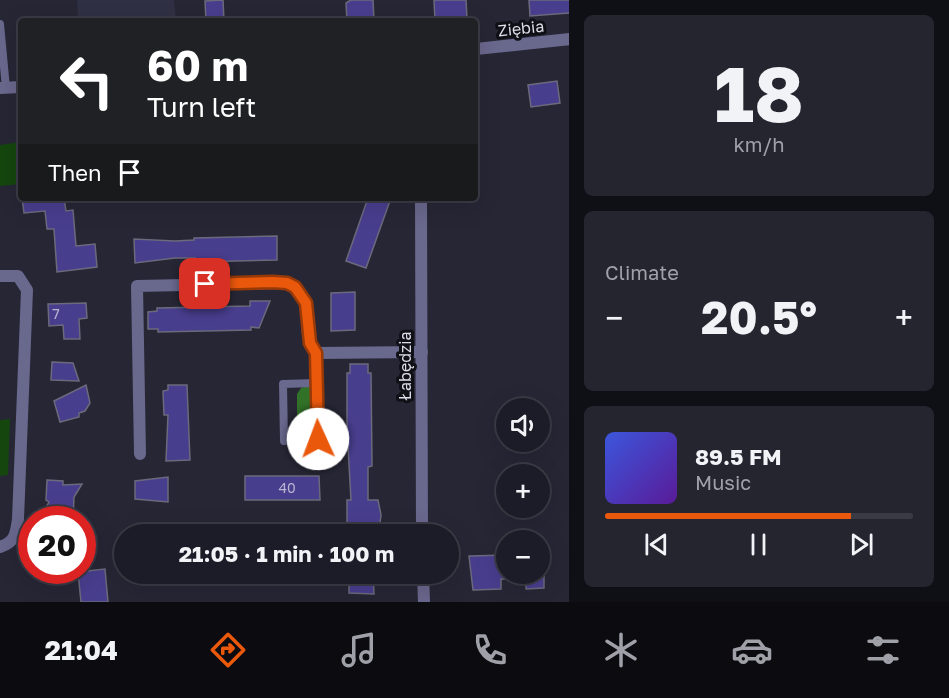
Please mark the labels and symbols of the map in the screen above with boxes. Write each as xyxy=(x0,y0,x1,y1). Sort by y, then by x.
street label: Ziębia xyxy=(497,16,545,40)
pin xyxy=(179,258,230,309)
house number: 7 xyxy=(52,305,60,322)
street label: Łabędzia xyxy=(395,331,415,401)
position arrow xyxy=(286,407,350,471)
house number: 40 xyxy=(278,479,296,496)
speed limit sign: 20 xyxy=(18,506,96,584)

